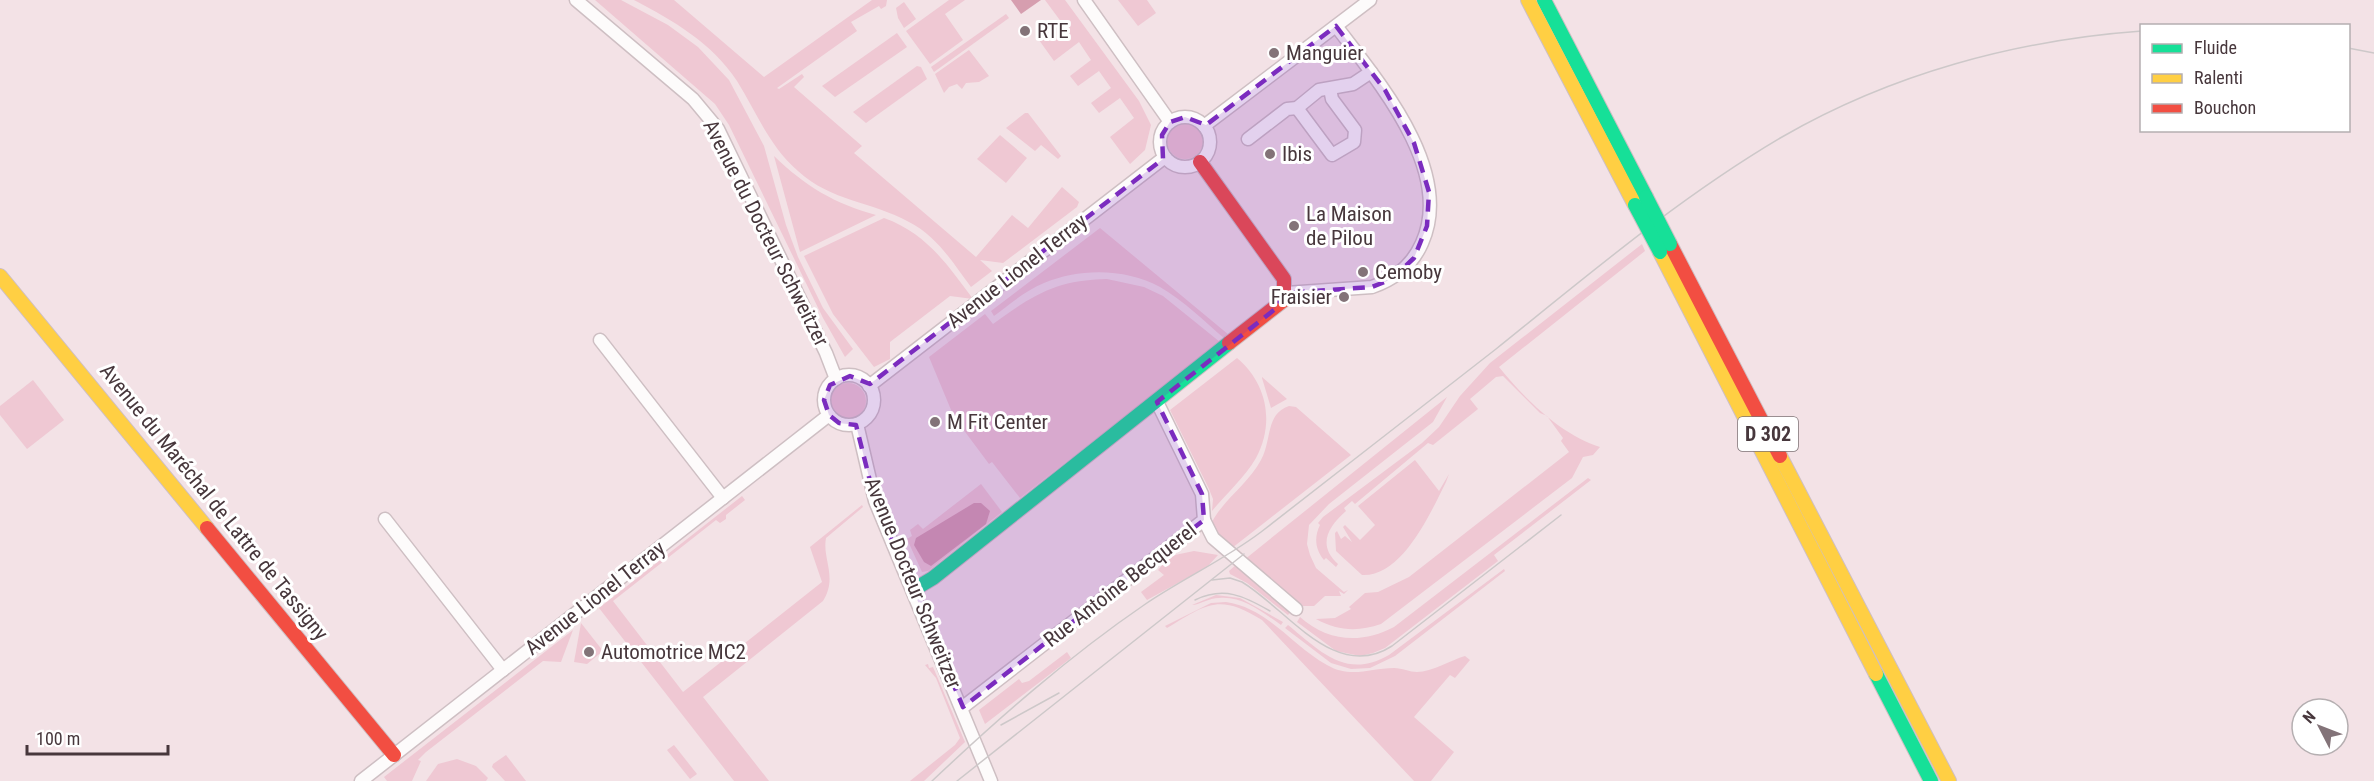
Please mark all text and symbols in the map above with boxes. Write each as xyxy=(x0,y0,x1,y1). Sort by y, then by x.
place label: RTE xyxy=(1037,19,1069,43)
marker: RTE xyxy=(1018,24,1032,38)
legend xyxy=(2140,24,2350,132)
text: Fluide xyxy=(2194,37,2237,58)
place label: Manguier xyxy=(1286,41,1364,65)
marker: Manguier xyxy=(1267,46,1281,60)
text: Ralenti xyxy=(2194,67,2243,88)
text: Bouchon xyxy=(2194,97,2256,118)
street label: Avenue du Docteur Schweitzer xyxy=(698,116,834,350)
place label: Ibis xyxy=(1282,142,1312,166)
marker: Ibis xyxy=(1263,147,1277,161)
place label: La Maison de Pilou xyxy=(1306,202,1392,250)
street label: Avenue Lionel Terray xyxy=(942,209,1092,333)
marker: La Maison de Pilou xyxy=(1287,219,1301,233)
place label: Cemoby xyxy=(1375,260,1442,284)
marker: Cemoby xyxy=(1356,265,1370,279)
place label: Fraisier xyxy=(1271,285,1332,309)
marker: Fraisier xyxy=(1337,290,1351,304)
street label: Avenue du Maréchal de Lattre de Tassigny xyxy=(95,359,333,645)
place label: M Fit Center xyxy=(947,410,1048,434)
marker: M Fit Center xyxy=(928,415,942,429)
road number: D 302 xyxy=(1738,417,1798,451)
street label: Avenue Docteur Schweitzer xyxy=(860,474,966,692)
street label: Rue Antoine Becquerel xyxy=(1039,518,1201,652)
street label: Avenue Lionel Terray xyxy=(520,536,670,660)
place label: Automotrice MC2 xyxy=(601,640,746,664)
marker: Automotrice MC2 xyxy=(582,645,596,659)
north arrow xyxy=(2290,697,2350,757)
text: N xyxy=(2299,707,2320,727)
scale bar xyxy=(27,718,168,756)
text: 100 m xyxy=(36,728,80,749)

